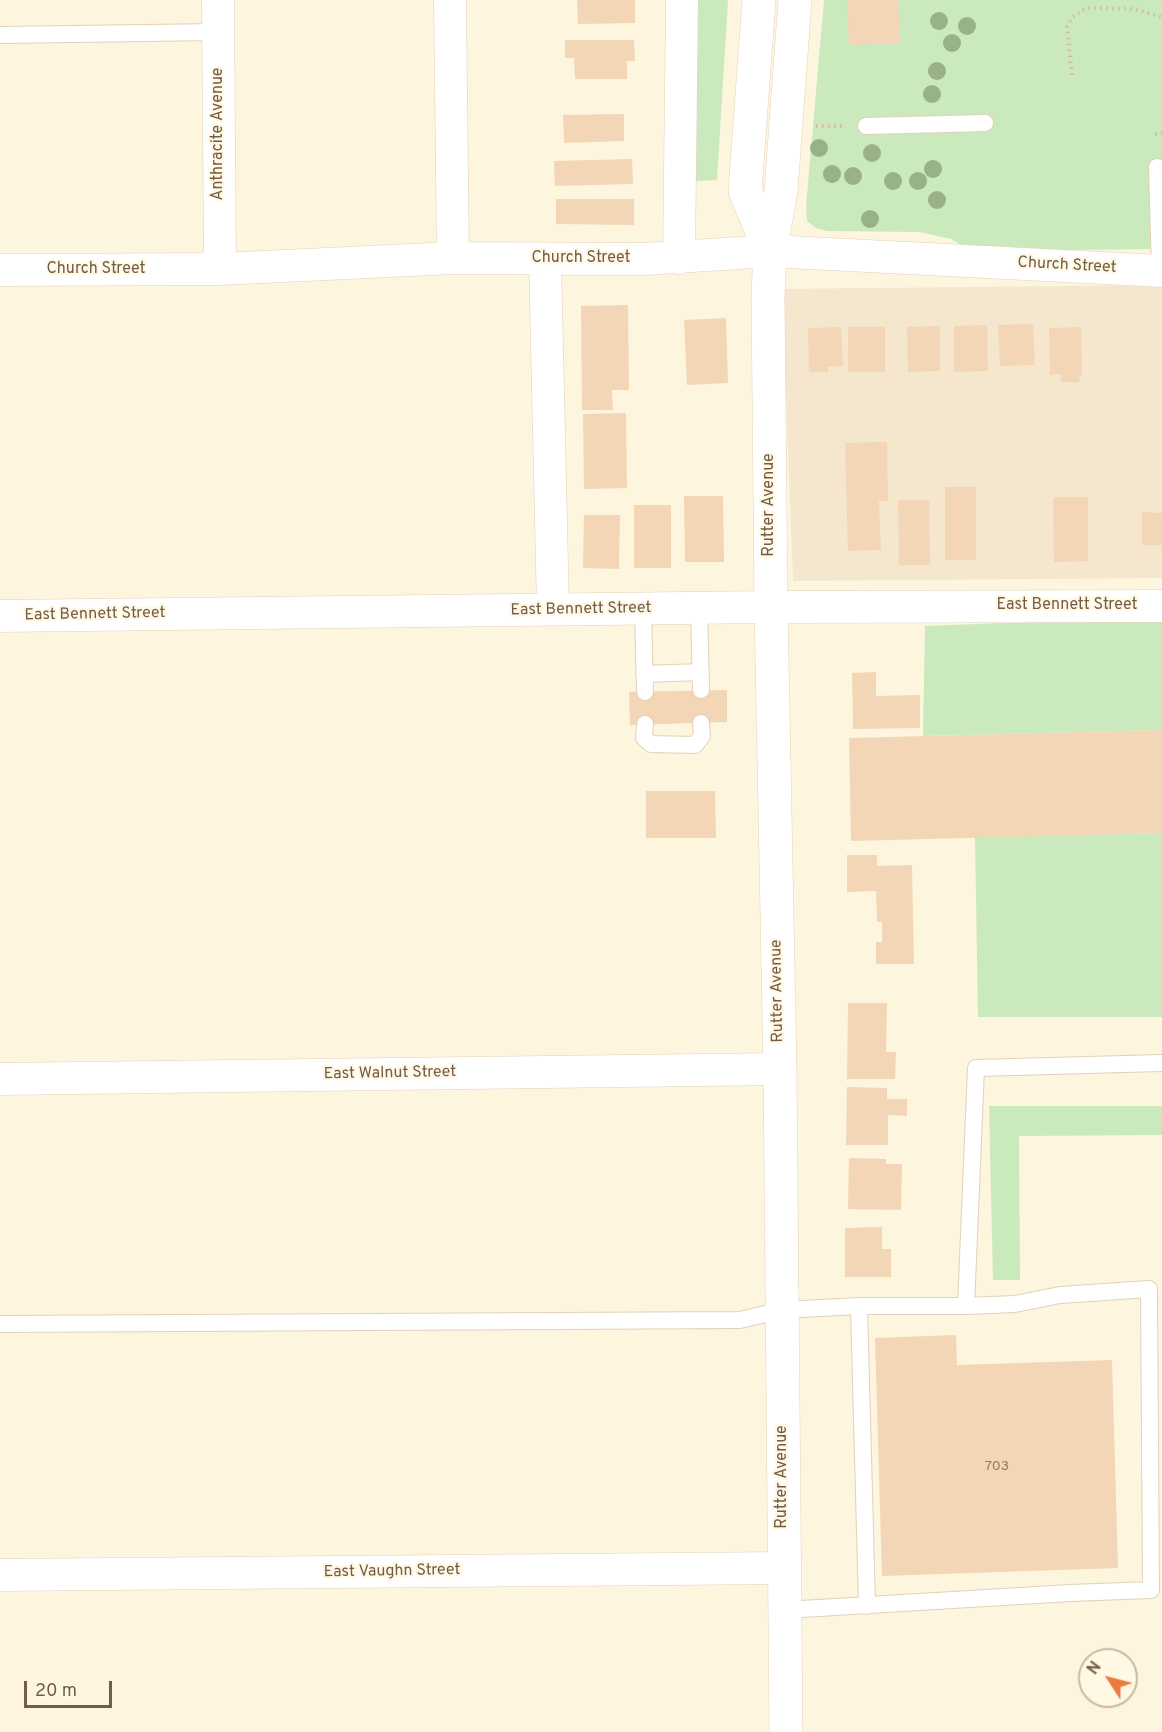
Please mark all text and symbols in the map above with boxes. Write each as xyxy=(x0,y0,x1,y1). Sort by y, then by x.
street label: Anthracite Avenue xyxy=(209,68,229,200)
street label: Church Street xyxy=(531,249,631,269)
street label: Church Street xyxy=(1017,254,1117,278)
street label: Church Street xyxy=(46,260,146,280)
street label: Rutter Avenue xyxy=(760,453,780,557)
street label: East Bennett Street xyxy=(996,596,1138,616)
street label: East Bennett Street xyxy=(510,599,652,621)
street label: East Bennett Street xyxy=(24,604,166,626)
street label: Rutter Avenue xyxy=(767,939,789,1043)
street label: East Walnut Street xyxy=(324,1063,456,1085)
street label: Rutter Avenue xyxy=(773,1425,793,1529)
house number: 703 xyxy=(985,1459,1009,1475)
street label: East Vaughn Street xyxy=(323,1561,461,1583)
north arrow xyxy=(1078,1648,1138,1708)
text: N xyxy=(1084,1658,1107,1679)
scale bar xyxy=(27,1669,116,1707)
text: 20 m xyxy=(35,1680,77,1703)

